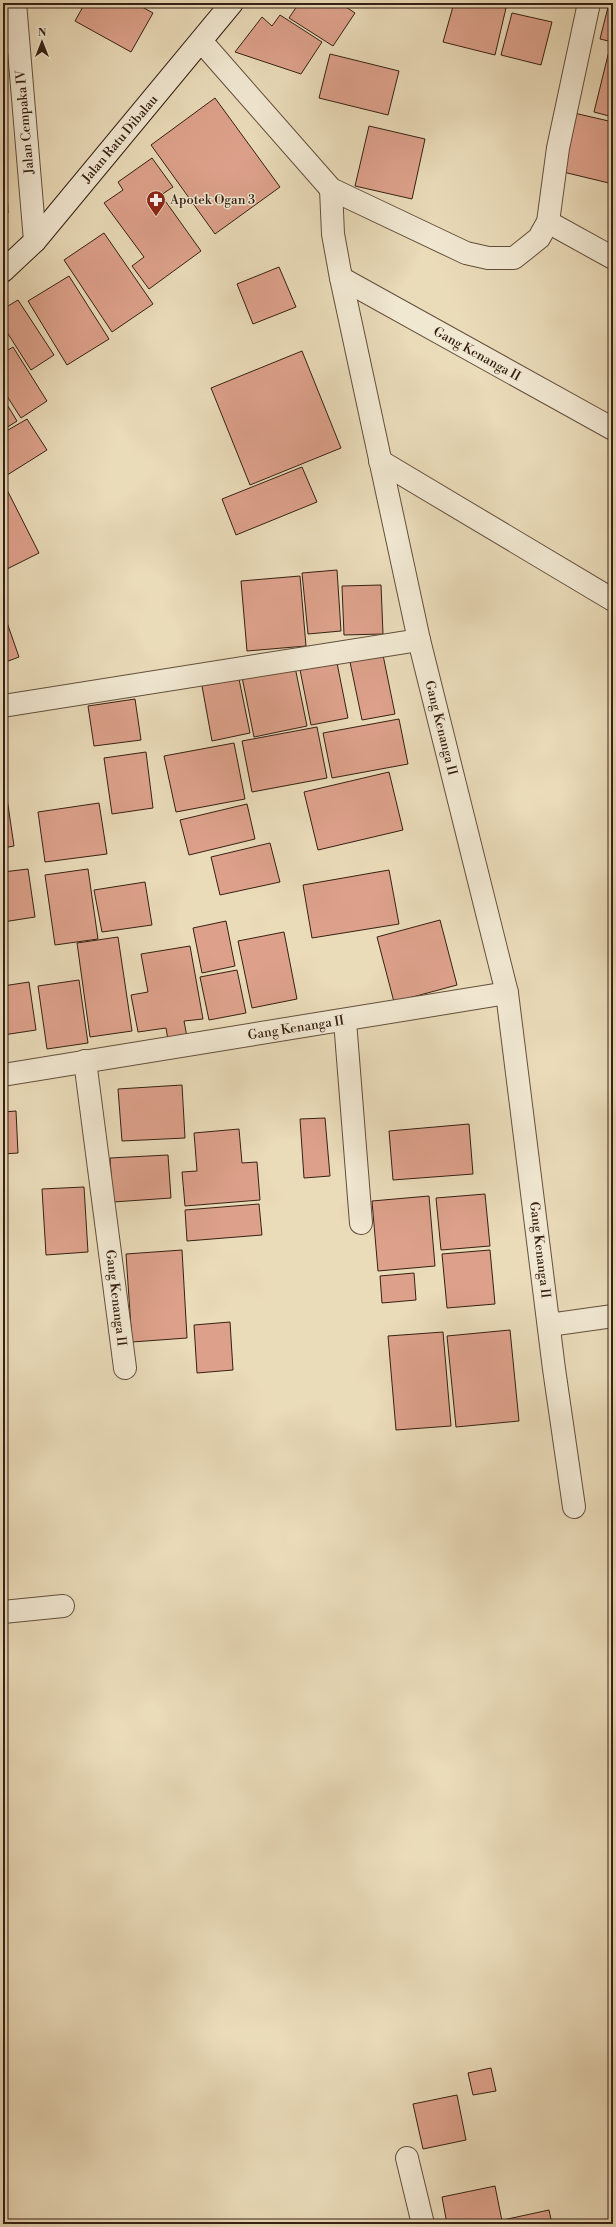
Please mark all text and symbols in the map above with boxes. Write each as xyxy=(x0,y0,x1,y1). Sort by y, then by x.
north arrow xyxy=(22,22,62,62)
text: N xyxy=(38,26,47,40)
street label: Jalan Cempaka IV xyxy=(12,69,38,176)
street label: Jalan Ratu Dibalau xyxy=(78,91,162,187)
pharmacy icon: Apotek Ogan 3 xyxy=(145,189,167,217)
place label: Apotek Ogan 3 xyxy=(169,192,255,208)
street label: Gang Kenanga II xyxy=(431,323,523,385)
street label: Gang Kenanga II xyxy=(421,679,461,777)
street label: Gang Kenanga II xyxy=(247,1012,345,1044)
street label: Gang Kenanga II xyxy=(526,1201,554,1299)
street label: Gang Kenanga II xyxy=(102,1249,130,1347)

